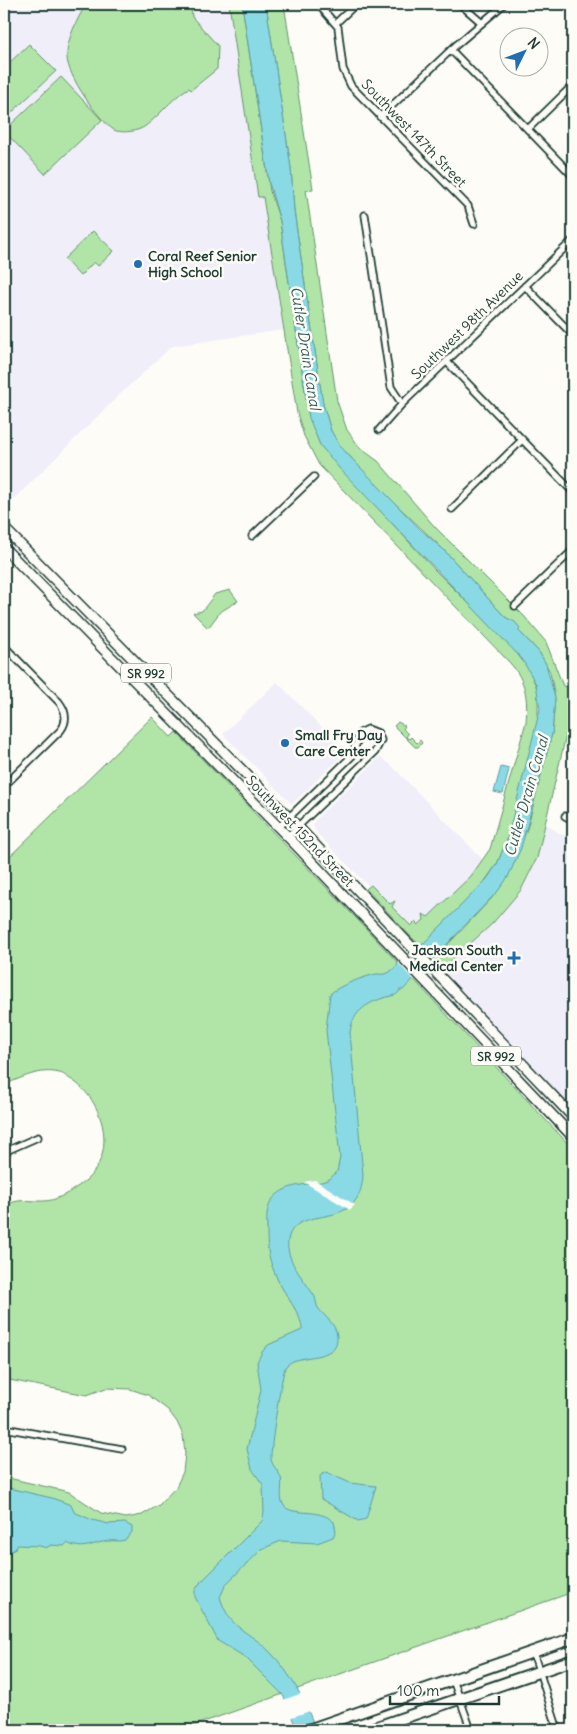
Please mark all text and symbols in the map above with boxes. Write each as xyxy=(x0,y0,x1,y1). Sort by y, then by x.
north arrow xyxy=(500,28,550,78)
text: N xyxy=(524,34,544,53)
street label: Southwest 147th Street xyxy=(358,75,470,191)
place label: Coral Reef Senior High School xyxy=(148,247,257,281)
marker: Coral Reef Senior High School xyxy=(132,258,144,270)
street label: Southwest 98th Avenue xyxy=(407,267,527,383)
water label: Cutler Drain Canal xyxy=(287,285,326,413)
road number: SR 992 xyxy=(121,664,171,682)
place label: Small Fry Day Care Center xyxy=(295,726,383,760)
water label: Cutler Drain Canal xyxy=(500,731,553,858)
marker: Small Fry Day Care Center xyxy=(279,737,291,749)
street label: Southwest 152nd Street xyxy=(242,772,358,891)
place label: Jackson South Medical Center xyxy=(409,941,503,975)
marker: Jackson South Medical Center xyxy=(507,951,521,965)
road number: SR 992 xyxy=(471,1046,521,1066)
scale bar xyxy=(390,1674,498,1706)
text: 100 m xyxy=(397,1681,439,1700)

